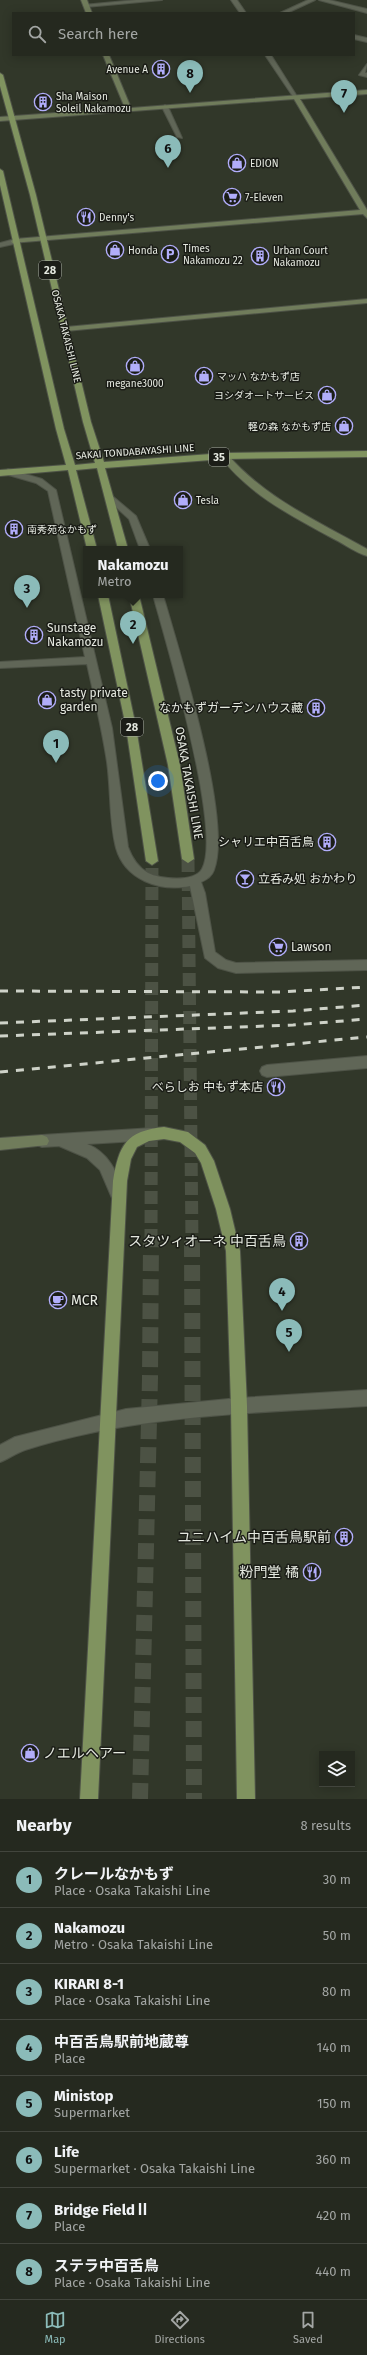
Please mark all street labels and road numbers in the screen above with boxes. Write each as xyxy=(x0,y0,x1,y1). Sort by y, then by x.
road number: 28 xyxy=(39,261,61,279)
street label: OSAKA TAKAISHI LINE xyxy=(49,289,83,384)
street label: SAKAI TONDABAYASHI LINE xyxy=(75,442,195,462)
road number: 35 xyxy=(209,448,229,466)
road number: 28 xyxy=(121,718,143,736)
street label: OSAKA TAKAISHI LINE xyxy=(172,725,206,841)

